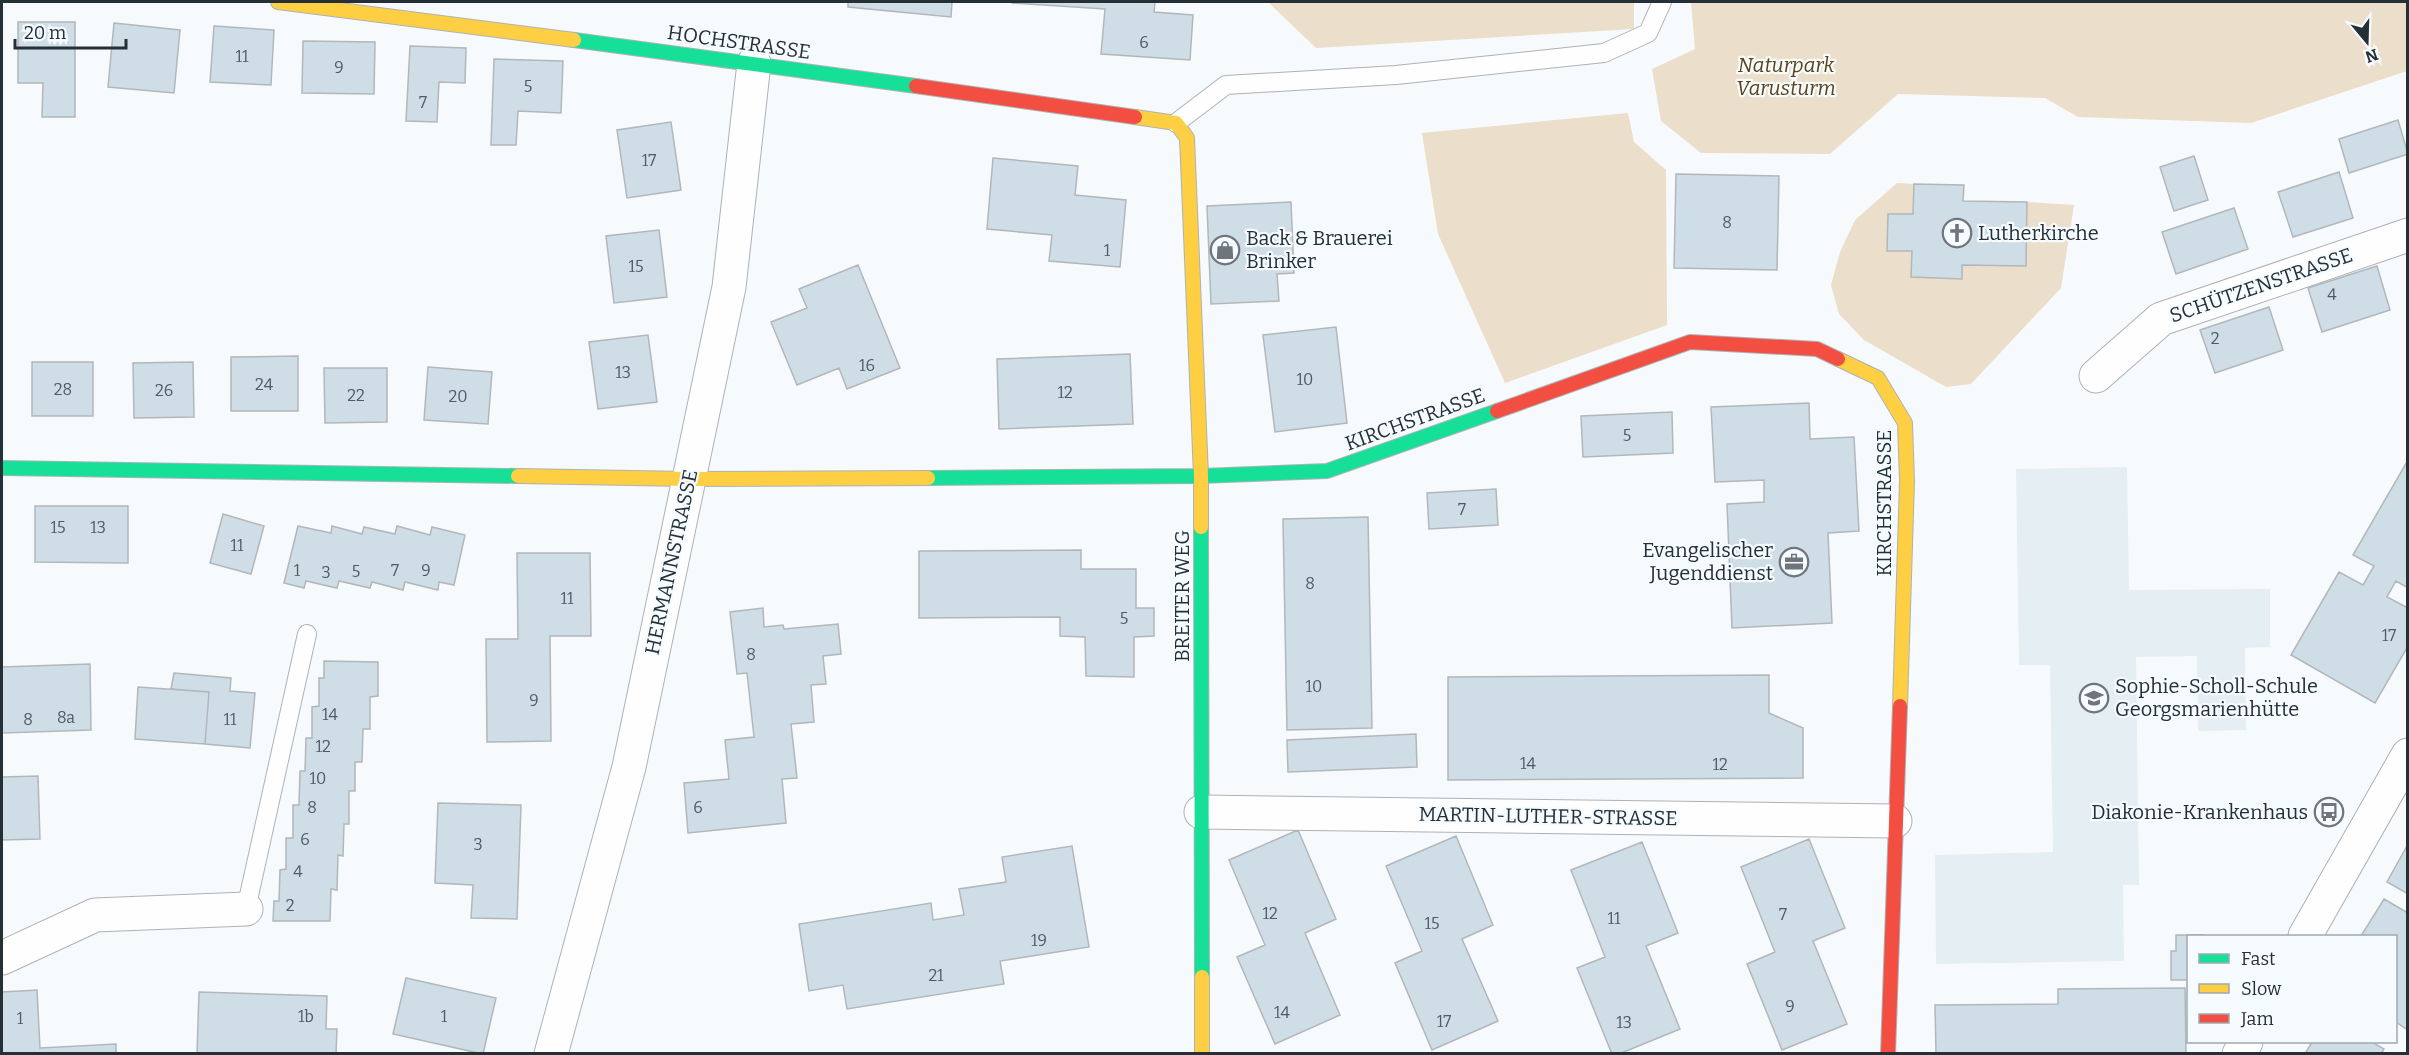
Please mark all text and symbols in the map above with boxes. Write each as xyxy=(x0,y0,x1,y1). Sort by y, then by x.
scale bar xyxy=(15,12,126,50)
north arrow xyxy=(2337,12,2397,72)
street label: HOCHSTRASSE xyxy=(666,20,812,64)
text: 20 m xyxy=(24,22,66,44)
house number: 6 xyxy=(1139,33,1149,52)
text: N xyxy=(2363,45,2381,67)
house number: 11 xyxy=(236,47,249,66)
park label: Naturpark Varusturm xyxy=(1736,53,1836,100)
house number: 9 xyxy=(334,58,344,77)
house number: 5 xyxy=(524,77,532,96)
house number: 7 xyxy=(419,93,427,112)
house number: 17 xyxy=(642,151,656,170)
house number: 8 xyxy=(1722,213,1732,232)
church icon: Lutherkirche xyxy=(1941,217,1973,249)
place label: Lutherkirche xyxy=(1978,221,2099,245)
place label: Back & Brauerei Brinker xyxy=(1246,226,1393,273)
shop icon: Back & Brauerei Brinker xyxy=(1209,234,1241,266)
house number: 1 xyxy=(1104,241,1111,260)
street label: SCHÜTZENSTRASSE xyxy=(2166,242,2356,328)
house number: 15 xyxy=(628,257,644,276)
house number: 4 xyxy=(2327,285,2337,304)
house number: 2 xyxy=(2211,329,2219,348)
house number: 16 xyxy=(859,356,875,375)
house number: 13 xyxy=(615,363,631,382)
house number: 10 xyxy=(1297,370,1313,389)
house number: 24 xyxy=(255,375,274,394)
house number: 28 xyxy=(54,380,72,399)
house number: 26 xyxy=(155,381,173,400)
house number: 12 xyxy=(1057,383,1073,402)
street label: KIRCHSTRASSE xyxy=(1342,383,1488,455)
house number: 22 xyxy=(347,386,365,405)
house number: 20 xyxy=(449,387,467,406)
house number: 5 xyxy=(1623,426,1631,445)
street label: KIRCHSTRASSE xyxy=(1872,429,1896,577)
street label: HERMANNSTRASSE xyxy=(640,467,702,657)
house number: 7 xyxy=(1458,500,1466,519)
house number: 15 xyxy=(50,518,66,537)
house number: 13 xyxy=(90,518,106,537)
street label: BREITER WEG xyxy=(1170,530,1194,662)
house number: 11 xyxy=(231,536,244,555)
place label: Evangelischer Jugenddienst xyxy=(1642,538,1773,585)
office icon: Evangelischer Jugenddienst xyxy=(1778,546,1810,578)
house number: 1 xyxy=(294,561,301,580)
house number: 7 xyxy=(391,561,399,580)
house number: 9 xyxy=(421,561,431,580)
house number: 5 xyxy=(352,562,360,581)
house number: 3 xyxy=(321,563,331,582)
house number: 8 xyxy=(1305,574,1315,593)
house number: 11 xyxy=(561,589,574,608)
house number: 5 xyxy=(1120,609,1128,628)
house number: 17 xyxy=(2382,626,2396,645)
house number: 8 xyxy=(746,645,756,664)
place label: Sophie-Scholl-Schule Georgsmarienhütte xyxy=(2115,674,2318,721)
house number: 10 xyxy=(1306,677,1322,696)
school or university icon: Sophie-Scholl-Schule Georgsmarienhütte xyxy=(2078,682,2110,714)
house number: 9 xyxy=(529,691,539,710)
house number: 14 xyxy=(322,705,339,724)
house number: 8a xyxy=(57,708,75,727)
house number: 8 xyxy=(23,710,33,729)
house number: 11 xyxy=(224,710,237,729)
house number: 12 xyxy=(315,737,331,756)
house number: 14 xyxy=(1520,754,1537,773)
house number: 12 xyxy=(1712,755,1728,774)
house number: 10 xyxy=(310,769,326,788)
bus stop icon: Diakonie-Krankenhaus xyxy=(2313,796,2345,828)
house number: 8 xyxy=(307,798,317,817)
house number: 6 xyxy=(693,798,703,817)
place label: Diakonie-Krankenhaus xyxy=(2091,800,2308,824)
street label: MARTIN-LUTHER-STRASSE xyxy=(1418,802,1678,830)
house number: 6 xyxy=(300,830,310,849)
house number: 3 xyxy=(473,835,483,854)
house number: 4 xyxy=(293,862,303,881)
house number: 2 xyxy=(286,896,294,915)
house number: 12 xyxy=(1262,904,1278,923)
house number: 7 xyxy=(1779,905,1787,924)
house number: 11 xyxy=(1608,909,1621,928)
house number: 15 xyxy=(1424,914,1440,933)
house number: 19 xyxy=(1031,931,1047,950)
legend xyxy=(2187,935,2397,1043)
text: Fast xyxy=(2241,948,2276,970)
house number: 21 xyxy=(928,966,944,985)
text: Slow xyxy=(2241,978,2282,1000)
house number: 9 xyxy=(1785,997,1795,1016)
house number: 14 xyxy=(1274,1003,1291,1022)
house number: 1b xyxy=(298,1007,314,1026)
house number: 1 xyxy=(441,1007,448,1026)
text: Jam xyxy=(2240,1008,2274,1030)
house number: 1 xyxy=(17,1009,24,1028)
house number: 17 xyxy=(1437,1012,1451,1031)
house number: 13 xyxy=(1616,1013,1632,1032)

